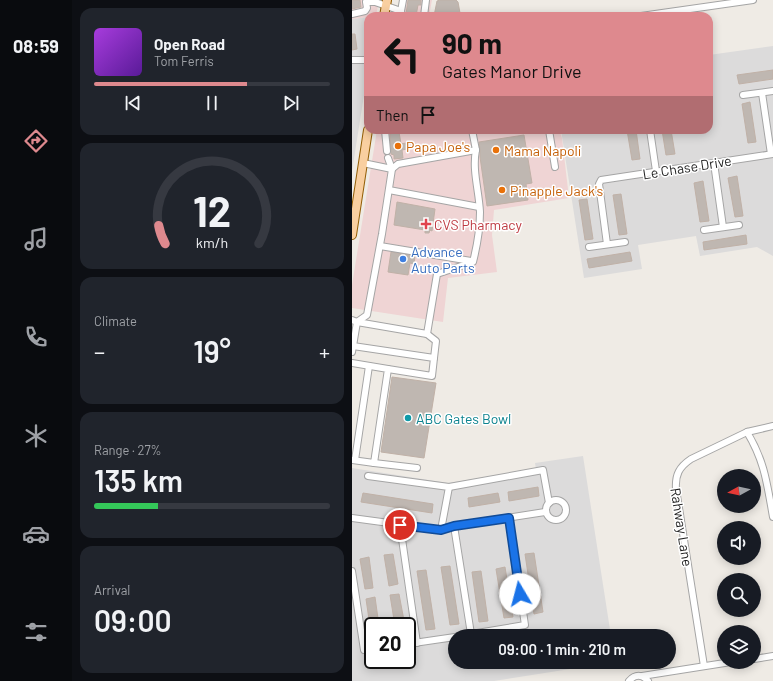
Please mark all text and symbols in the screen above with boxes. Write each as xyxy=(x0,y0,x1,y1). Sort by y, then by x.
text: 90 m xyxy=(442,26,502,60)
icon: left xyxy=(376,28,428,80)
text: 08:59 xyxy=(13,35,59,57)
text: Open Road xyxy=(154,35,225,53)
text: Tom Ferris xyxy=(154,53,214,69)
text: Gates Manor Drive xyxy=(442,60,582,82)
icon: previous xyxy=(122,92,144,114)
icon: pause xyxy=(201,92,223,114)
icon: next xyxy=(280,92,302,114)
icon: arrive xyxy=(417,104,439,126)
text: Then xyxy=(376,106,409,124)
icon: directions xyxy=(22,127,50,155)
place label: Papa Joe's xyxy=(406,138,470,155)
marker: Papa Joe's xyxy=(393,141,403,151)
place label: Mama Napoli xyxy=(504,142,581,159)
marker: Mama Napoli xyxy=(491,145,501,155)
street label: Le Chase Drive xyxy=(641,152,733,182)
place label: Pinapple Jack's xyxy=(510,182,603,199)
text: 12 xyxy=(193,185,231,235)
marker: Pinapple Jack's xyxy=(497,185,507,195)
place label: CVS Pharmacy xyxy=(434,216,523,233)
marker: CVS Pharmacy xyxy=(421,219,431,229)
icon: music xyxy=(22,225,50,253)
text: km/h xyxy=(196,233,228,250)
place label: Advance Auto Parts xyxy=(411,243,475,276)
marker: Advance Auto Parts xyxy=(398,254,408,264)
text: Climate xyxy=(94,313,137,329)
icon: phone xyxy=(22,323,50,351)
text: 19° xyxy=(193,333,231,369)
text: − xyxy=(94,338,105,364)
text: + xyxy=(319,338,330,364)
place label: ABC Gates Bowl xyxy=(416,410,511,427)
marker: ABC Gates Bowl xyxy=(403,413,413,423)
icon: climate xyxy=(22,422,50,450)
text: Range · 27% xyxy=(94,442,162,458)
text: 135 km xyxy=(94,462,183,498)
north arrow xyxy=(717,469,761,513)
map controls xyxy=(717,469,761,669)
street label: Rahway Lane xyxy=(667,486,697,568)
pin xyxy=(383,508,417,542)
icon: arrive xyxy=(389,514,411,536)
icon: car xyxy=(22,520,50,548)
button: sound xyxy=(717,521,761,565)
position arrow xyxy=(499,573,541,615)
button: search xyxy=(717,573,761,617)
text: Arrival xyxy=(94,582,130,598)
text: 09:00 xyxy=(94,602,172,638)
speed limit sign: 20 xyxy=(364,617,416,669)
icon: filters xyxy=(22,618,50,646)
button: layers xyxy=(717,625,761,669)
text: 09:00 · 1 min · 210 m xyxy=(498,640,626,658)

